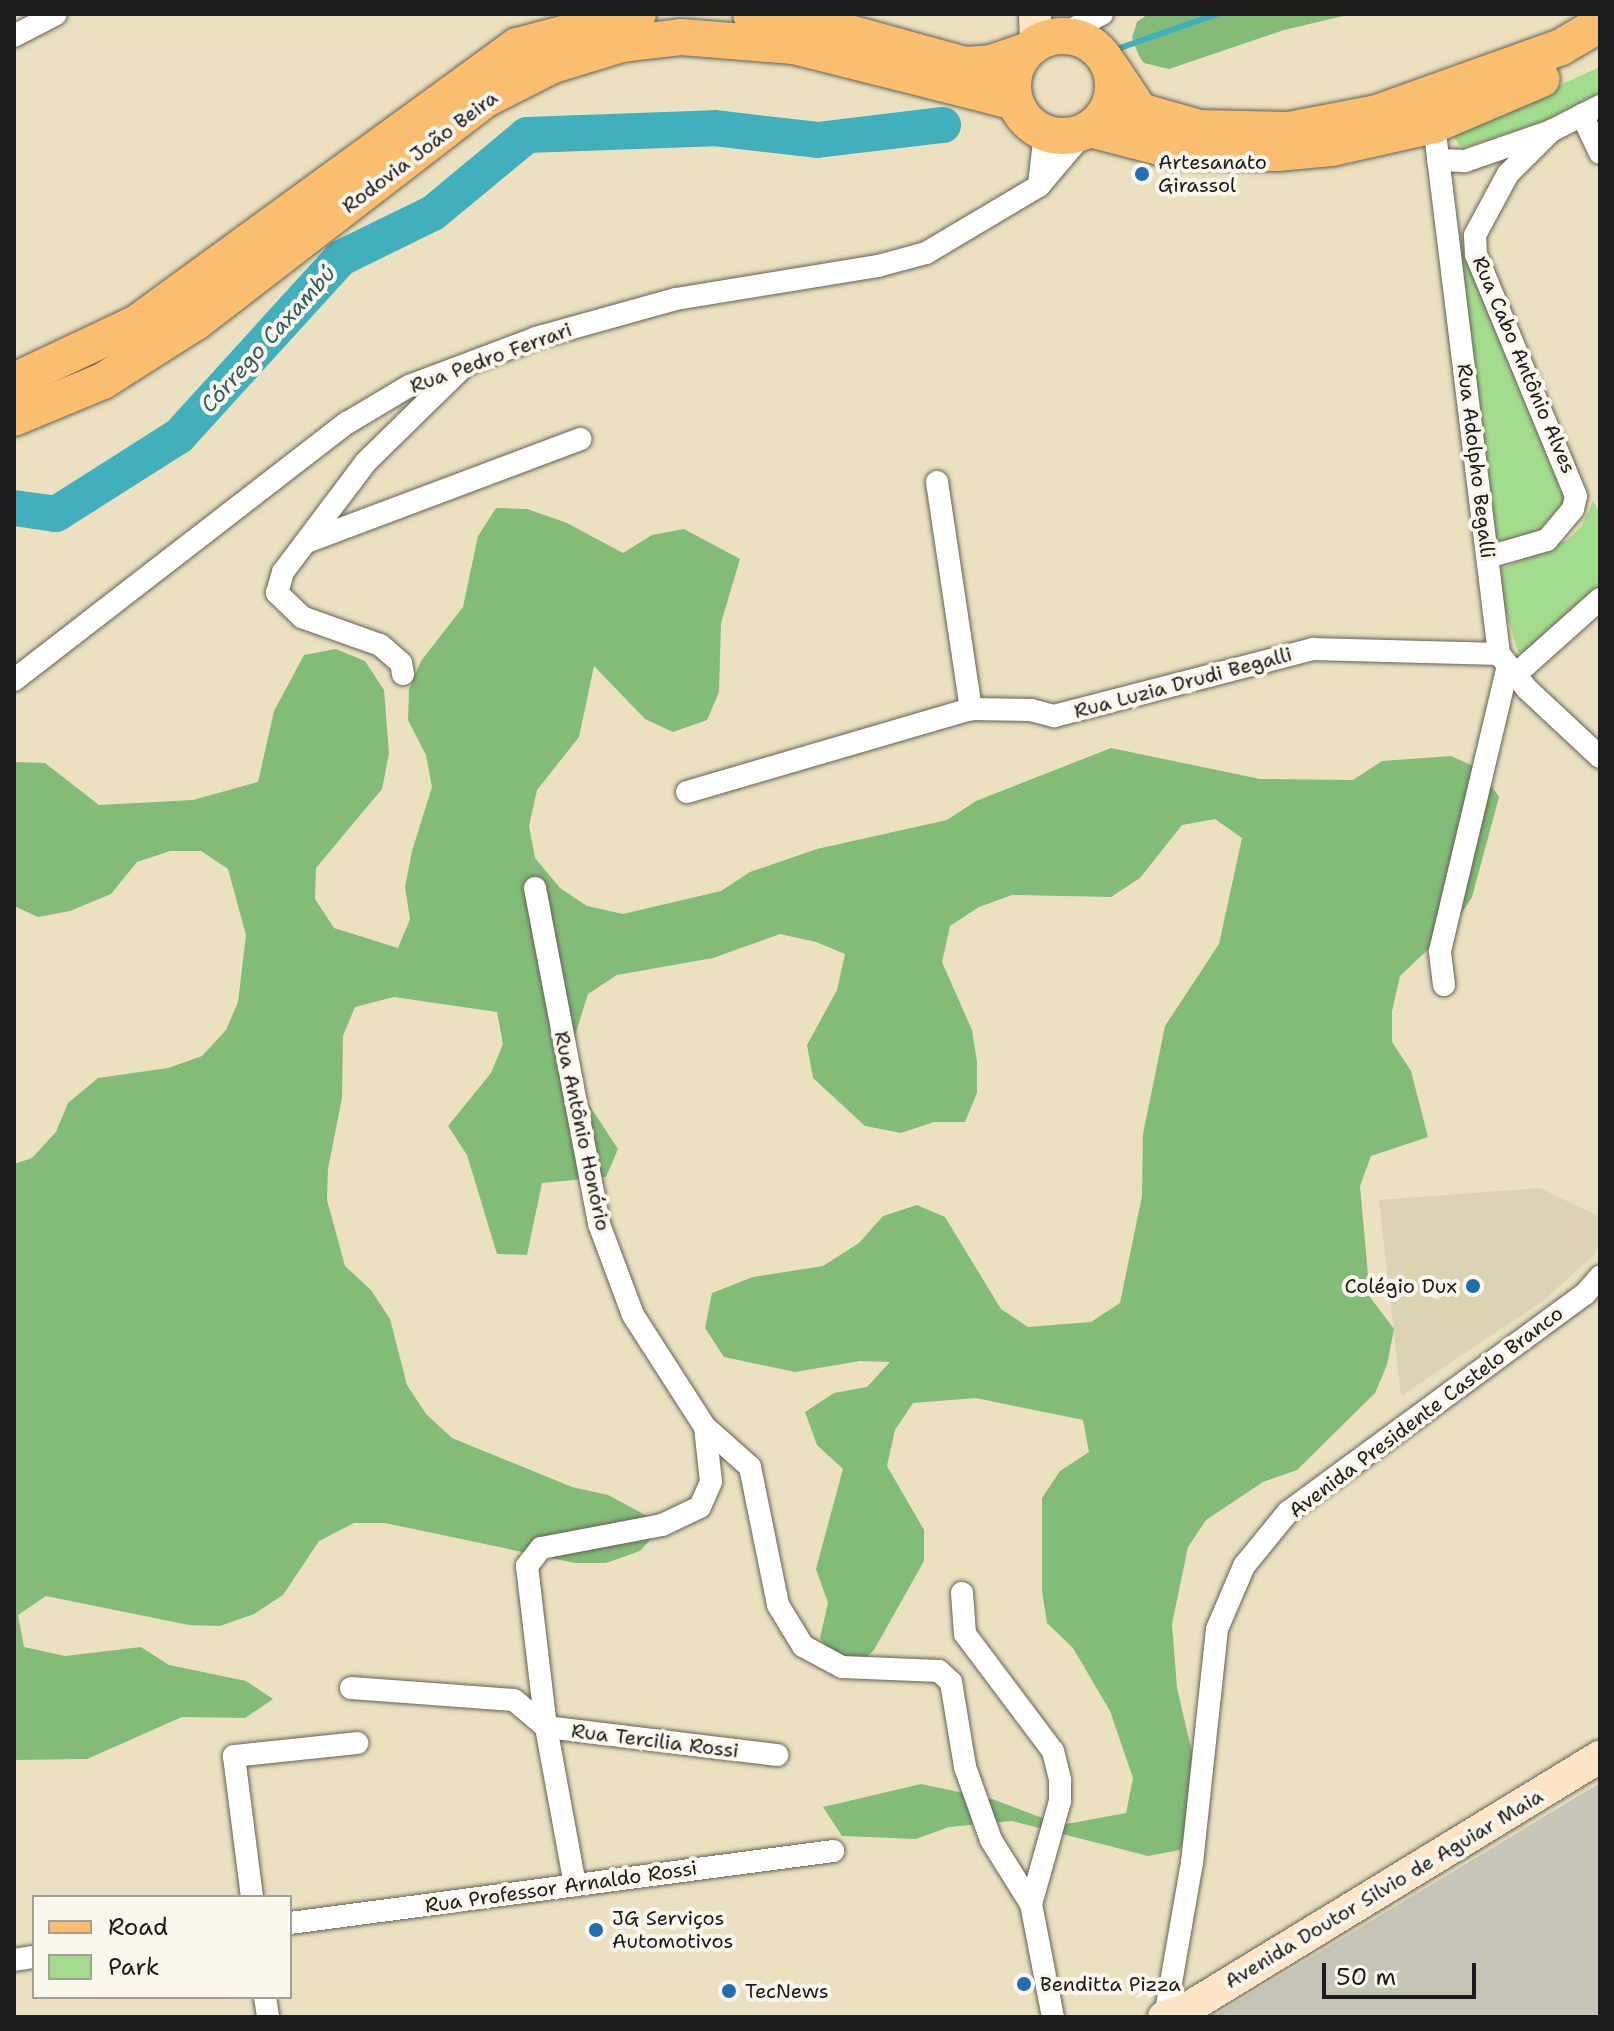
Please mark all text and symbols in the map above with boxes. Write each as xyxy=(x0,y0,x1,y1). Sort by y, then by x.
street label: Rodovia João Beira xyxy=(338,86,502,218)
place label: Artesanato Girassol xyxy=(1158,150,1267,197)
marker: Artesanato Girassol xyxy=(1133,165,1151,183)
street label: Rua Cabo Antônio Alves xyxy=(1467,253,1581,477)
water label: Córrego Caxambú xyxy=(195,260,341,418)
street label: Rua Pedro Ferrari xyxy=(407,318,575,398)
street label: Rua Adolpho Begalli xyxy=(1452,362,1500,560)
street label: Rua Luzia Drudi Begalli xyxy=(1071,642,1295,724)
street label: Rua Antônio Honório xyxy=(549,1029,615,1233)
place label: Colégio Dux xyxy=(1345,1274,1457,1298)
marker: Colégio Dux xyxy=(1464,1277,1482,1295)
street label: Avenida Presidente Castelo Branco xyxy=(1284,1301,1568,1523)
street label: Rua Tercilia Rossi xyxy=(570,1719,740,1763)
street label: Avenida Doutor Silvio de Aguiar Maia xyxy=(1221,1784,1547,1994)
street label: Rua Professor Arnaldo Rossi xyxy=(423,1856,699,1918)
legend xyxy=(32,1895,292,1999)
place label: JG Serviços Automotivos xyxy=(612,1906,733,1953)
text: Road xyxy=(108,1911,168,1943)
marker: JG Serviços Automotivos xyxy=(587,1921,605,1939)
scale bar xyxy=(1326,1947,1480,1997)
text: Park xyxy=(108,1951,160,1983)
text: 50 m xyxy=(1336,1961,1396,1993)
place label: Benditta Pizza xyxy=(1040,1972,1181,1996)
marker: Benditta Pizza xyxy=(1015,1975,1033,1993)
place label: TecNews xyxy=(745,1979,829,2003)
marker: TecNews xyxy=(720,1982,738,2000)

